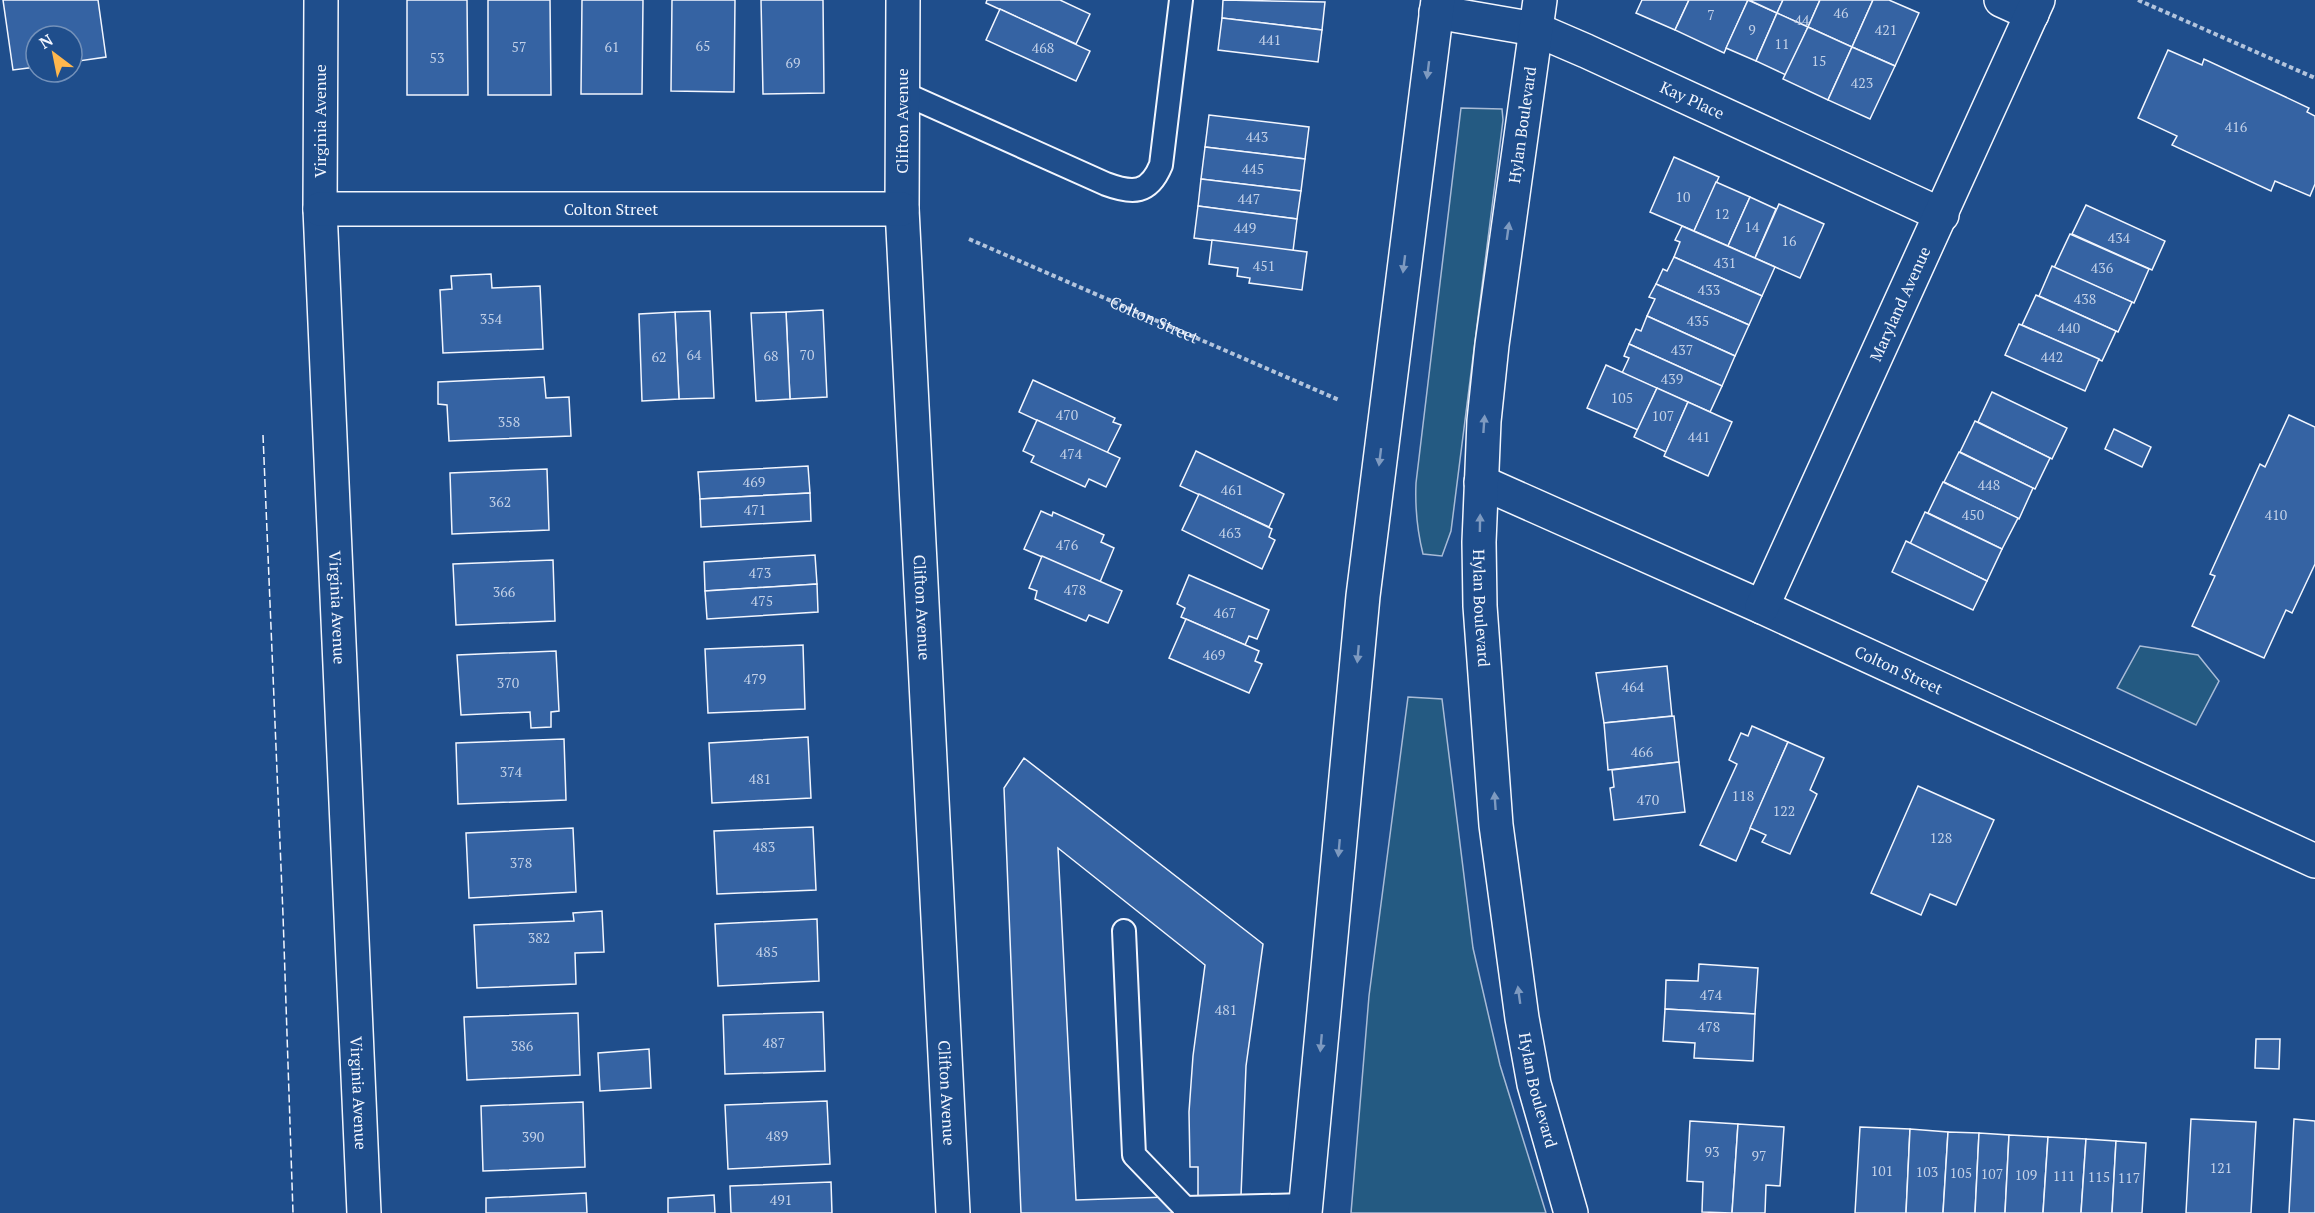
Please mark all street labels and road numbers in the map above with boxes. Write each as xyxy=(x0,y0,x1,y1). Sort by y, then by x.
street label: Virginia Avenue xyxy=(309,64,331,178)
street label: Hylan Boulevard xyxy=(1503,65,1541,185)
street label: Clifton Avenue xyxy=(891,68,913,174)
street label: Kay Place xyxy=(1657,76,1728,124)
street label: Colton Street xyxy=(564,198,658,220)
street label: Maryland Avenue xyxy=(1864,243,1935,365)
street label: Colton Street xyxy=(1106,291,1202,349)
street label: Hylan Boulevard xyxy=(1468,549,1495,668)
street label: Virginia Avenue xyxy=(324,550,351,665)
street label: Clifton Avenue xyxy=(909,554,936,661)
street label: Colton Street xyxy=(1851,640,1946,700)
street label: Hylan Boulevard xyxy=(1514,1031,1563,1150)
street label: Virginia Avenue xyxy=(345,1036,372,1150)
street label: Clifton Avenue xyxy=(933,1040,961,1146)

